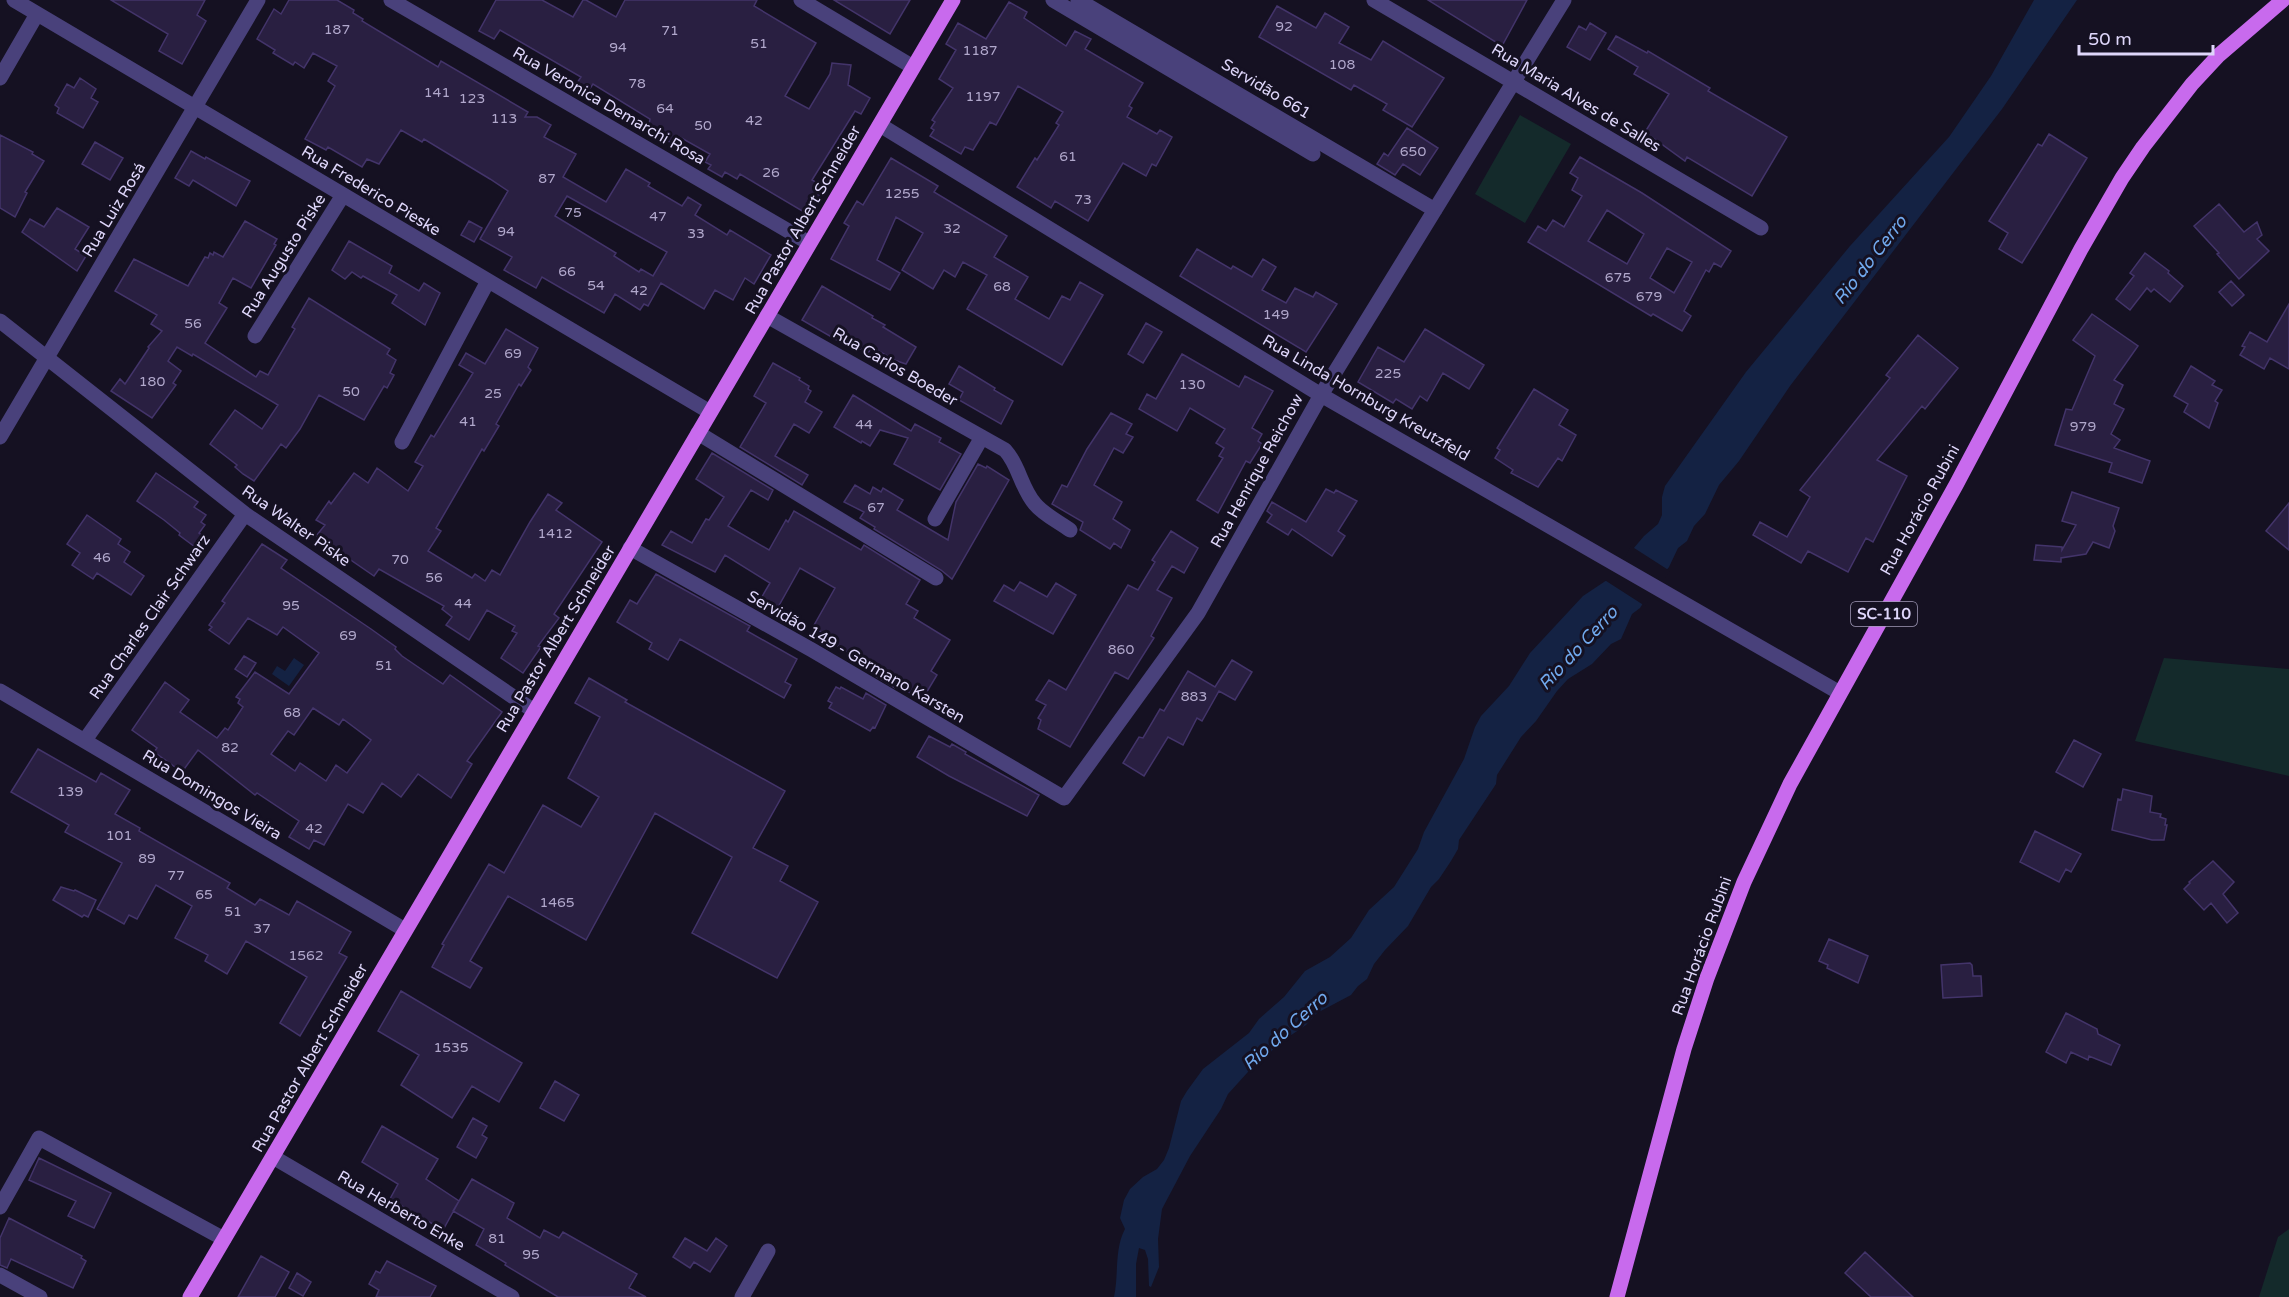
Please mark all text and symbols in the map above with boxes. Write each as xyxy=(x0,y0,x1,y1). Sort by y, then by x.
house number: 92 xyxy=(1275,18,1293,35)
scale bar xyxy=(2079,18,2212,56)
house number: 187 xyxy=(324,21,350,38)
house number: 71 xyxy=(661,22,679,39)
text: 50 m xyxy=(2088,28,2132,50)
house number: 51 xyxy=(750,35,768,52)
house number: 94 xyxy=(609,39,627,56)
street label: Rua Maria Alves de Salles xyxy=(1488,39,1664,157)
house number: 1187 xyxy=(962,42,998,59)
street label: Rua Veronica Demarchi Rosa xyxy=(509,43,709,169)
street label: Servidão 661 xyxy=(1218,55,1314,123)
house number: 108 xyxy=(1329,56,1355,73)
house number: 78 xyxy=(628,75,646,92)
house number: 141 xyxy=(424,84,450,101)
house number: 1197 xyxy=(965,88,1001,105)
house number: 123 xyxy=(459,90,485,107)
house number: 64 xyxy=(656,100,674,117)
house number: 113 xyxy=(491,110,517,127)
house number: 42 xyxy=(745,112,763,129)
house number: 50 xyxy=(694,117,712,134)
street label: Rua Pastor Albert Schneider xyxy=(741,121,866,318)
street label: Rua Frederico Pieske xyxy=(298,141,444,241)
house number: 650 xyxy=(1400,143,1426,160)
house number: 61 xyxy=(1059,148,1077,165)
street label: Rua Luiz Rosá xyxy=(78,159,150,261)
house number: 26 xyxy=(762,164,780,181)
house number: 87 xyxy=(538,170,556,187)
house number: 1255 xyxy=(884,185,920,202)
street label: Rua Augusto Piske xyxy=(238,190,330,322)
house number: 73 xyxy=(1074,191,1092,208)
house number: 75 xyxy=(564,204,582,221)
house number: 47 xyxy=(649,208,667,225)
water label: Rio do Cerro xyxy=(1828,210,1912,309)
house number: 32 xyxy=(943,220,961,237)
house number: 94 xyxy=(497,223,515,240)
house number: 33 xyxy=(687,225,705,242)
house number: 66 xyxy=(558,263,576,280)
house number: 675 xyxy=(1605,269,1631,286)
house number: 54 xyxy=(587,277,605,294)
house number: 68 xyxy=(993,278,1011,295)
house number: 42 xyxy=(630,282,648,299)
house number: 679 xyxy=(1636,288,1662,305)
house number: 149 xyxy=(1263,306,1289,323)
house number: 56 xyxy=(184,315,202,332)
street label: Rua Carlos Boeder xyxy=(829,323,962,411)
street label: Rua Linda Hornburg Kreutzfeld xyxy=(1259,330,1473,466)
house number: 69 xyxy=(504,345,522,362)
house number: 225 xyxy=(1375,365,1401,382)
house number: 180 xyxy=(139,373,165,390)
house number: 130 xyxy=(1179,376,1205,393)
house number: 50 xyxy=(342,383,360,400)
house number: 25 xyxy=(484,385,502,402)
street label: Rua Henrique Reichow xyxy=(1206,390,1308,552)
house number: 41 xyxy=(459,413,477,430)
house number: 44 xyxy=(855,416,873,433)
house number: 979 xyxy=(2070,418,2096,435)
street label: Rua Horácio Rubini xyxy=(1876,441,1964,579)
street label: Rua Walter Piske xyxy=(238,481,354,571)
house number: 67 xyxy=(867,499,885,516)
house number: 1412 xyxy=(537,525,573,542)
street label: Rua Charles Clair Schwarz xyxy=(85,530,215,703)
street label: Rua Pastor Albert Schneider xyxy=(492,541,620,736)
house number: 46 xyxy=(93,549,111,566)
house number: 70 xyxy=(391,551,409,568)
house number: 56 xyxy=(425,569,443,586)
street label: Servidão 149 - Germano Karsten xyxy=(743,586,969,728)
house number: 44 xyxy=(454,595,472,612)
house number: 95 xyxy=(282,597,300,614)
water label: Rio do Cerro xyxy=(1534,601,1623,695)
road number: SC-110 xyxy=(1851,602,1917,626)
house number: 69 xyxy=(339,627,357,644)
house number: 860 xyxy=(1108,641,1134,658)
house number: 51 xyxy=(375,657,393,674)
house number: 883 xyxy=(1181,688,1207,705)
house number: 68 xyxy=(283,704,301,721)
house number: 82 xyxy=(221,739,239,756)
street label: Rua Domingos Vieira xyxy=(139,746,285,844)
house number: 139 xyxy=(57,783,83,800)
house number: 42 xyxy=(305,820,323,837)
house number: 101 xyxy=(106,827,132,844)
house number: 89 xyxy=(138,850,156,867)
house number: 77 xyxy=(167,867,185,884)
street label: Rua Horácio Rubini xyxy=(1668,874,1736,1018)
house number: 65 xyxy=(195,886,213,903)
house number: 1465 xyxy=(539,894,575,911)
house number: 51 xyxy=(224,903,242,920)
house number: 37 xyxy=(253,920,271,937)
house number: 1562 xyxy=(288,947,324,964)
street label: Rua Pastor Albert Schneider xyxy=(248,959,373,1156)
water label: Rio do Cerro xyxy=(1238,986,1333,1075)
house number: 1535 xyxy=(433,1039,469,1056)
street label: Rua Herberto Enke xyxy=(334,1166,468,1256)
house number: 81 xyxy=(488,1230,506,1247)
house number: 95 xyxy=(522,1246,540,1263)

